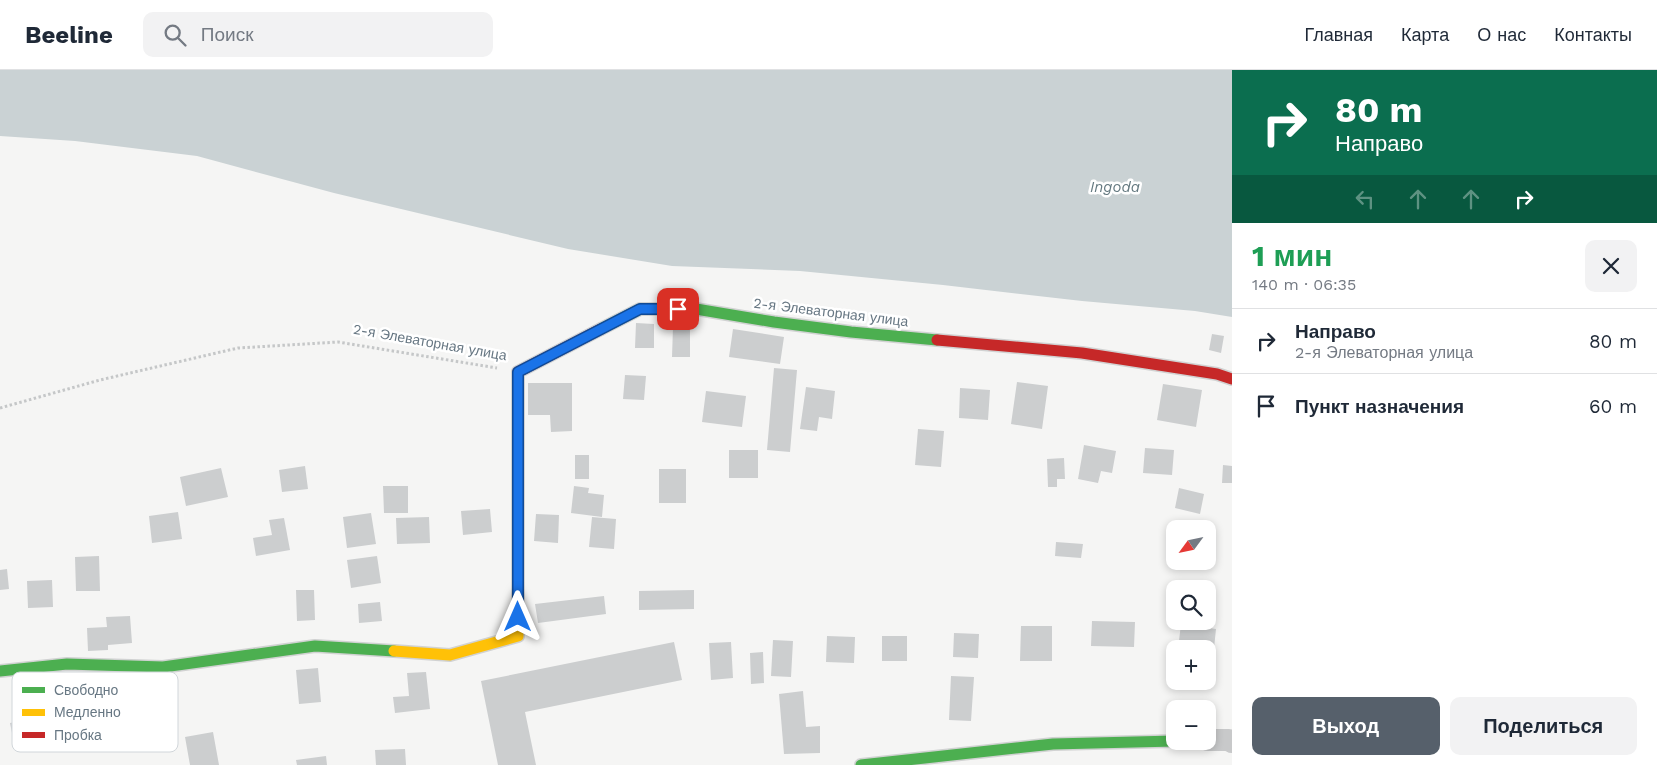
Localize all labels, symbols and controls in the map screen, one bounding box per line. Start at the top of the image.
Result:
search box [143,12,493,57]
text: Beeline [25,21,113,49]
icon: search [161,21,189,49]
text: Поиск [201,23,253,46]
text: Главная [1304,24,1373,45]
text: Карта [1401,24,1449,45]
text: О нас [1477,24,1526,45]
text: Контакты [1554,24,1632,45]
text: 80 m [1335,89,1422,131]
icon: right [1252,90,1317,155]
text: Направо [1335,131,1423,156]
water label: Ingoda [1090,178,1140,196]
icon: left [1351,185,1379,213]
icon: ahead [1404,185,1432,213]
icon: ahead [1457,185,1485,213]
icon: right [1510,185,1538,213]
text: 1 мин [1252,238,1332,273]
button: close [1585,240,1637,292]
text: 140 m · 06:35 [1252,275,1356,294]
pin [657,288,699,330]
icon: arrive [664,295,692,323]
street label: 2-я Элеваторная улица [753,295,910,329]
text: Направо [1295,320,1376,343]
street label: 2-я Элеваторная улица [352,321,508,363]
icon: right [1252,327,1280,355]
text: 80 m [1589,330,1637,353]
text: 2-я Элеваторная улица [1295,343,1473,362]
icon: arrive [1252,392,1280,420]
text: Пункт назначения [1295,395,1464,418]
text: 60 m [1589,395,1637,418]
north arrow [1166,520,1216,570]
map controls [1166,520,1216,750]
button: search [1166,580,1216,630]
position arrow [491,590,543,642]
button: + [1166,640,1216,690]
legend [12,672,178,752]
text: Свободно [54,682,119,698]
button: Выход [1252,697,1440,755]
button: Поделиться [1450,697,1637,755]
button: − [1166,700,1216,750]
text: Медленно [54,704,121,720]
text: Пробка [54,727,102,743]

